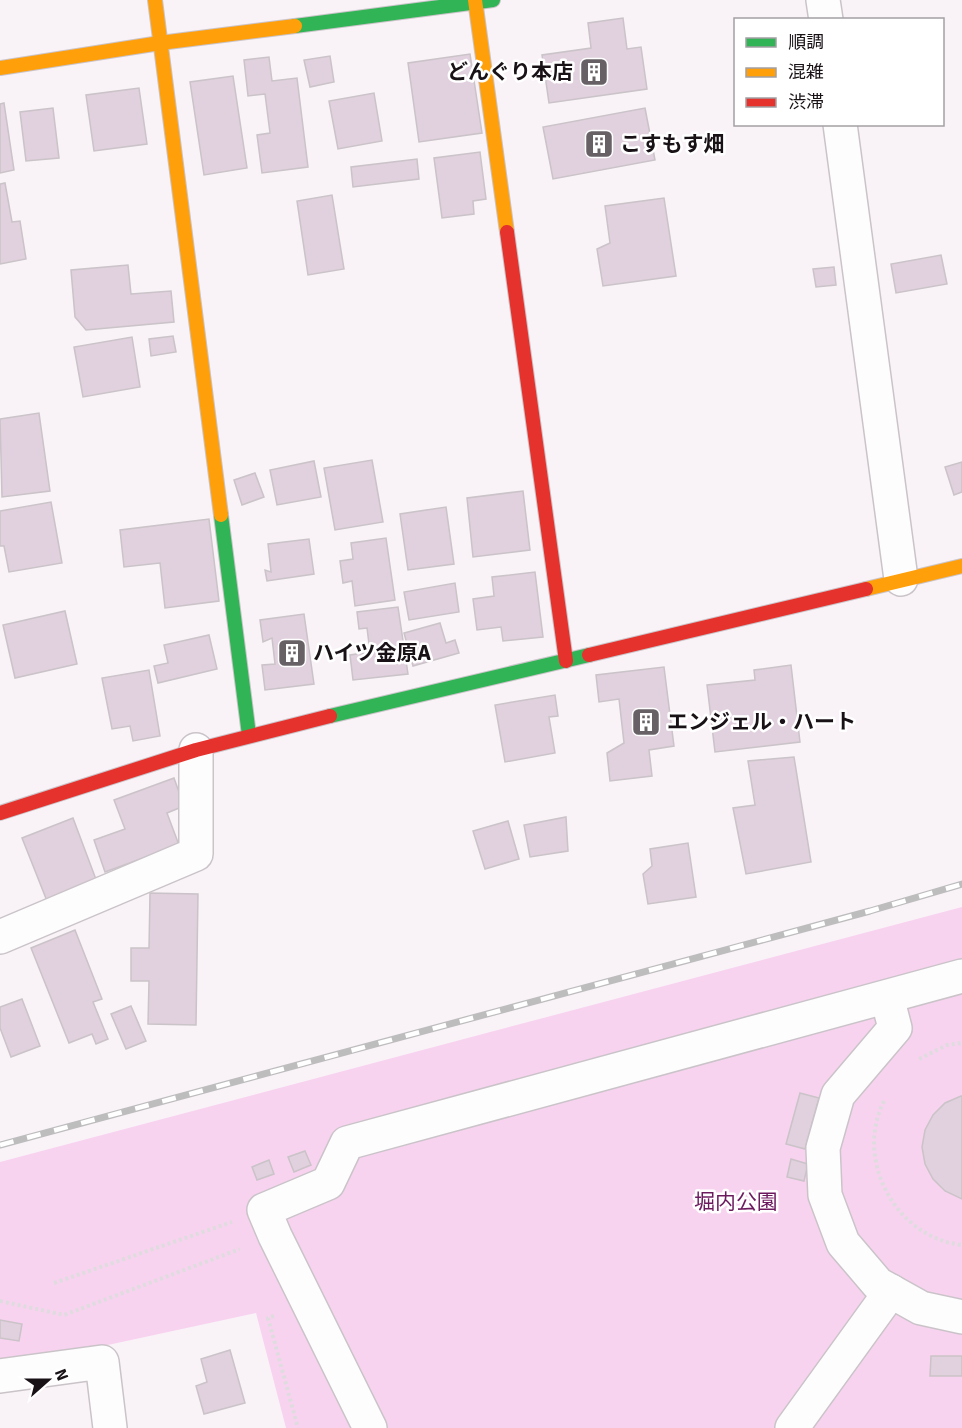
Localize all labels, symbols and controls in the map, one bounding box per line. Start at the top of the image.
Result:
legend [734,18,944,126]
text: 順調 [788,31,824,53]
building icon: どんぐり本店 [578,56,610,88]
place label: どんぐり本店 [447,59,573,85]
text: 混雑 [788,61,824,83]
text: 渋滞 [788,91,824,113]
building icon: こすもす畑 [583,128,615,160]
place label: こすもす畑 [620,131,725,157]
building icon: ハイツ金原A [276,637,308,669]
place label: ハイツ金原A [313,640,432,666]
building icon: エンジェル・ハート [630,706,662,738]
place label: エンジェル・ハート [667,709,856,735]
park label: 堀内公園 [694,1189,778,1215]
north arrow [18,1350,78,1410]
text: N [50,1366,72,1384]

